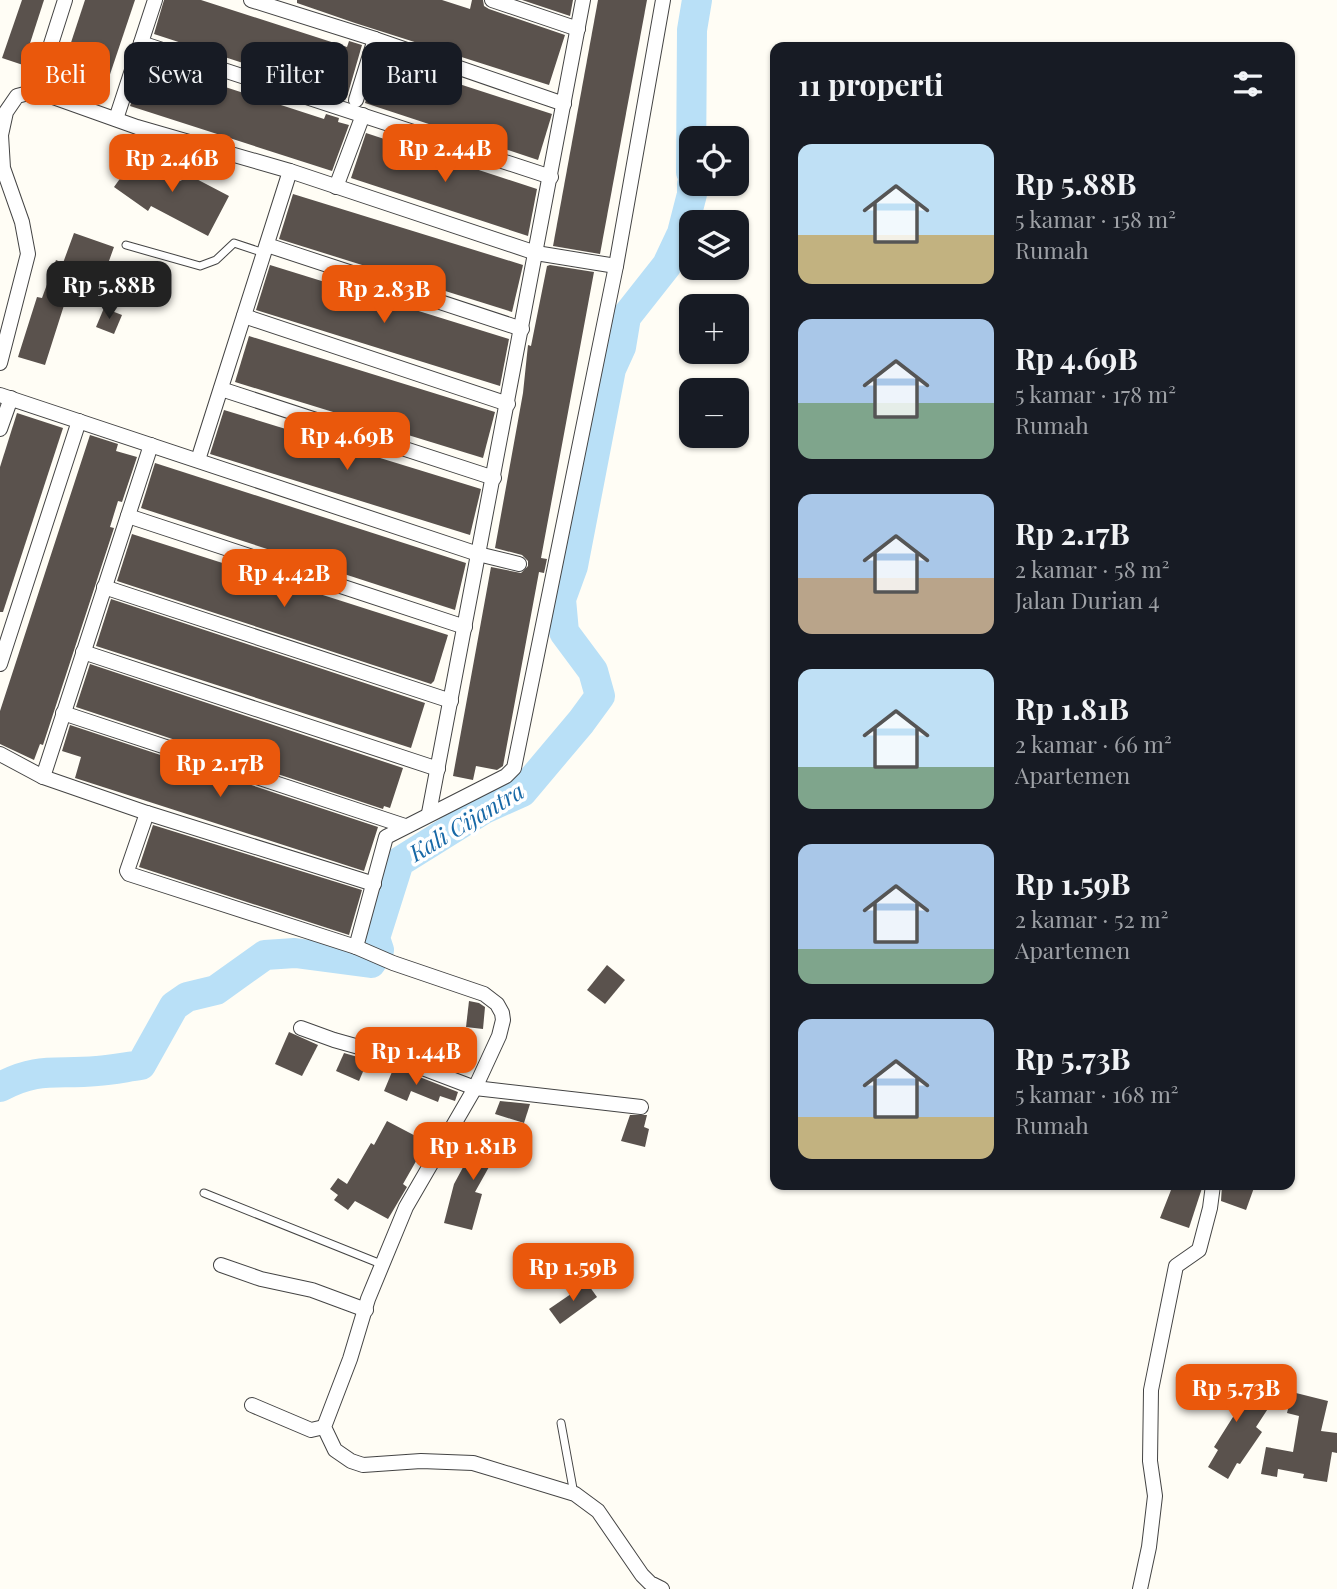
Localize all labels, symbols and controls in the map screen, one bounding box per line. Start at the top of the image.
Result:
chip: Beli [21,42,110,105]
chip: Sewa [124,42,227,105]
chip: Filter [241,42,348,105]
chip: Baru [362,42,462,105]
text: 11 properti [798,64,943,104]
icon: filters [1229,65,1267,103]
pin: Rp 2.44B [373,124,517,184]
map controls [679,126,749,448]
button: locate [679,126,749,196]
text: Rp 2.44B [399,131,491,162]
pin: Rp 2.46B [100,134,244,194]
text: Rp 2.46B [125,141,219,172]
text: Rp 5.88B [1015,163,1136,203]
icon: home [854,172,938,256]
text: 5 kamar · 158 m² [1015,203,1176,234]
button: layers [679,210,749,280]
text: Rumah [1015,234,1089,265]
pin: Rp 5.88B [37,262,181,321]
pin: Rp 2.83B [312,266,456,325]
text: Rp 5.88B [62,268,156,299]
text: Rp 2.83B [338,272,430,303]
button: + [679,294,749,364]
text: Rp 4.69B [1015,338,1138,378]
icon: home [854,347,938,431]
button: − [679,378,749,448]
text: 5 kamar · 178 m² [1015,378,1176,409]
text: Rumah [1015,409,1089,440]
pin: Rp 4.69B [275,412,419,472]
text: Rp 4.69B [300,419,394,450]
text: Rp 2.17B [1015,513,1130,553]
icon: home [854,522,938,606]
pin: Rp 4.42B [212,550,356,609]
text: 2 kamar · 58 m² [1015,553,1170,584]
text: Rp 4.42B [238,556,330,587]
text: Jalan Durian 4 [1015,584,1160,615]
text: Rp 1.81B [1015,688,1129,728]
icon: home [854,697,938,781]
text: 2 kamar · 66 m² [1015,728,1172,759]
pin: Rp 2.17B [148,740,292,799]
text: Rp 2.17B [176,746,264,777]
text: Apartemen [1015,759,1130,790]
water label: Kali Cijantra [402,774,529,868]
text: Rp 1.59B [1015,863,1130,903]
icon: home [854,872,938,956]
text: 2 kamar · 52 m² [1015,903,1169,934]
text: Apartemen [1015,934,1130,965]
pin: Rp 1.44B [344,1028,488,1087]
text: Rp 1.44B [371,1034,461,1065]
text: Rp 5.73B [1015,1038,1130,1078]
icon: home [854,1047,938,1131]
text: 5 kamar · 168 m² [1015,1078,1179,1109]
text: Rumah [1015,1109,1089,1140]
pin: Rp 1.81B [401,1122,545,1182]
text: Rp 1.81B [429,1129,517,1160]
pin: Rp 1.59B [501,1244,645,1303]
text: Rp 1.59B [529,1250,617,1281]
pin: Rp 5.73B [1164,1364,1308,1424]
text: Rp 5.73B [1192,1371,1280,1402]

